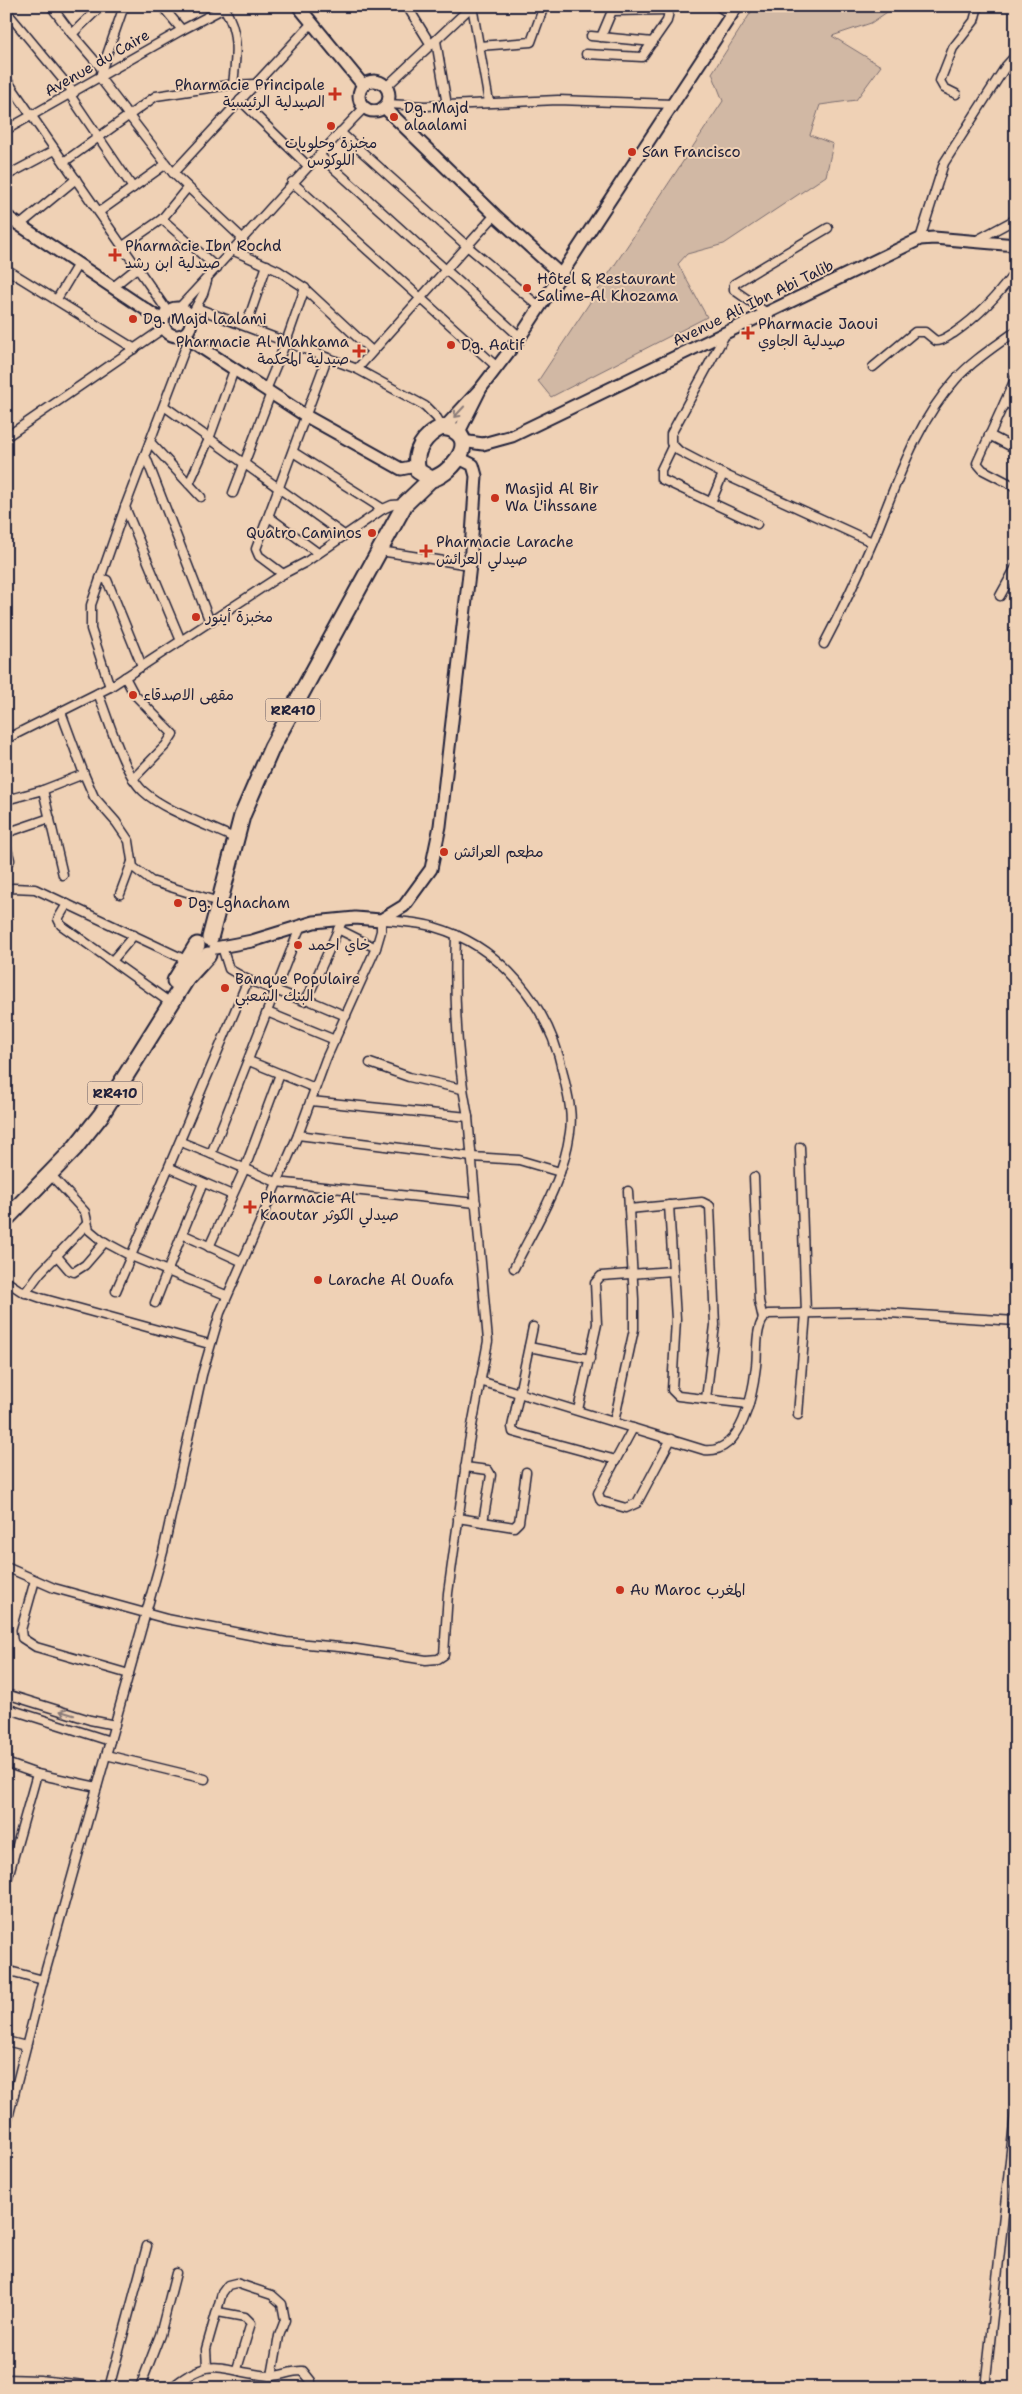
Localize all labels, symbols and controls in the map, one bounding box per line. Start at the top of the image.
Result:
street label: Avenue du Caire [41,25,153,101]
place label: Pharmacie Principale الصيدلية الرئيسية [175,75,325,112]
marker: Pharmacie Principale الصيدلية الرئيسية [329,88,341,100]
place label: Dg. Majd alaalami [404,98,469,135]
marker: Dg. Majd alaalami [388,111,400,123]
marker: مخبزة وحلويات اللوكوس [325,120,337,132]
place label: مخبزة وحلويات اللوكوس [285,133,377,170]
place label: San Francisco [642,142,741,162]
marker: San Francisco [626,146,638,158]
place label: Pharmacie Ibn Rochd صيدلية ابن رشد [125,236,282,273]
marker: Pharmacie Ibn Rochd صيدلية ابن رشد [109,249,121,261]
street label: Avenue Ali Ibn Abi Talib [669,255,837,351]
place label: Hôtel & Restaurant Salime-Al Khozama [537,269,679,306]
marker: Hôtel & Restaurant Salime-Al Khozama [521,282,533,294]
place label: Dg. Majd laalami [143,309,267,329]
marker: Dg. Majd laalami [127,313,139,325]
place label: Pharmacie Jaoui صيدلية الجاوي [758,314,878,352]
marker: Pharmacie Jaoui صيدلية الجاوي [742,327,754,339]
place label: Pharmacie Al Mahkama صيدلية المحكمة [176,332,350,369]
place label: Dg. Aatif [461,335,525,355]
marker: Dg. Aatif [445,339,457,351]
marker: Pharmacie Al Mahkama صيدلية المحكمة [353,345,365,357]
one-way arrow [453,405,464,418]
place label: Masjid Al Bir Wa L'ihssane [505,479,599,516]
marker: Masjid Al Bir Wa L'ihssane [489,492,501,504]
place label: Quatro Caminos [246,523,362,543]
marker: Quatro Caminos [366,527,378,539]
place label: Pharmacie Larache صيدلي العرائش [436,532,574,572]
marker: Pharmacie Larache صيدلي العرائش [420,545,432,557]
place label: مخبزة أينور [205,607,273,627]
marker: مخبزة أينور [190,611,202,623]
place label: مقهى الاصدقاء [143,685,234,705]
marker: مقهى الاصدقاء [127,689,139,701]
road number: RR410 [266,698,320,722]
place label: مطعم العرائش [454,842,544,864]
marker: مطعم العرائش [438,846,450,858]
place label: Dg. Lghacham [188,893,290,913]
marker: Dg. Lghacham [172,897,184,909]
place label: خاي احمد [308,935,370,956]
marker: خاي احمد [292,939,304,951]
place label: Banque Populaire البنك الشعبي [235,969,360,1009]
marker: Banque Populaire البنك الشعبي [219,982,231,994]
road number: RR410 [88,1082,142,1104]
place label: Pharmacie Al Kaoutar صيدلي الكوثر [260,1188,399,1228]
marker: Pharmacie Al Kaoutar صيدلي الكوثر [244,1201,256,1213]
place label: Larache Al Ouafa [328,1270,454,1290]
marker: Larache Al Ouafa [312,1274,324,1286]
place label: Au Maroc المغرب [630,1580,745,1600]
marker: Au Maroc المغرب [614,1584,626,1596]
one-way arrow [60,1708,76,1717]

